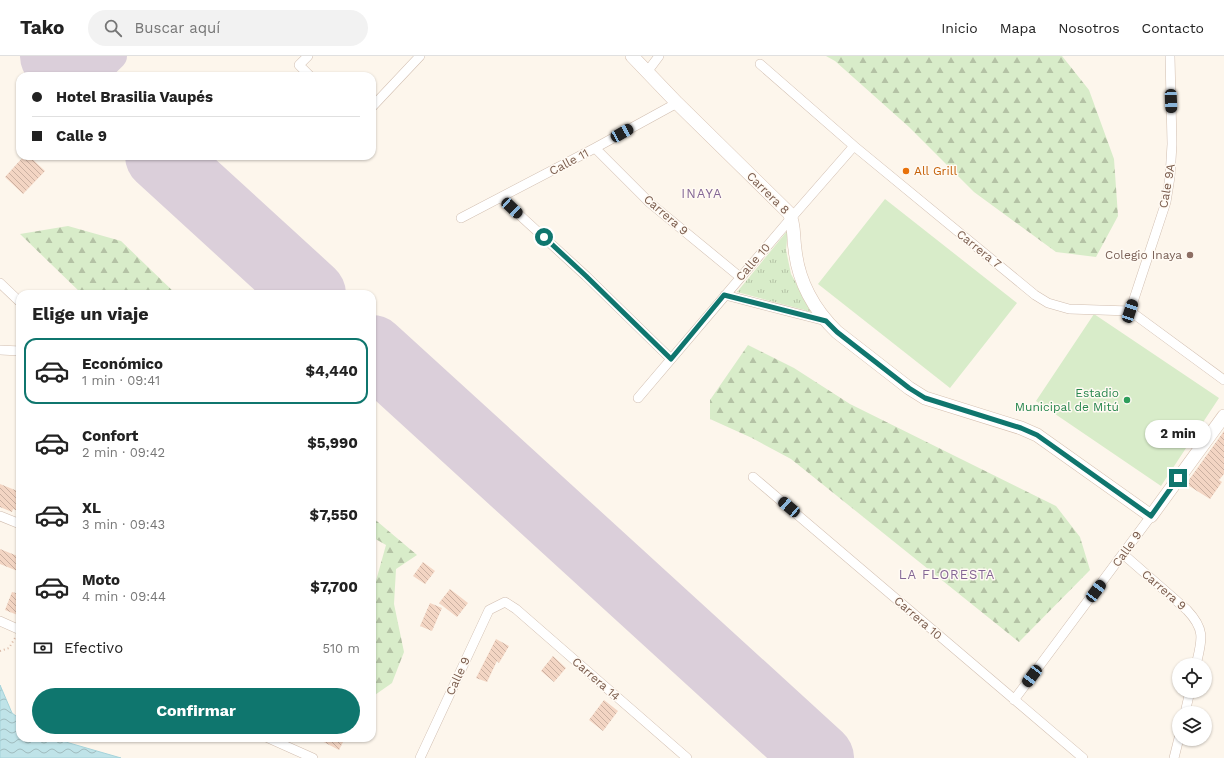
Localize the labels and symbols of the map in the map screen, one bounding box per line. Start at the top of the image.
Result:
car [1165,89,1177,113]
car [609,122,635,144]
street label: Calle 11 [547,146,591,178]
street label: Cale 9A [1156,163,1178,209]
place label: All Grill [914,164,957,178]
marker: All Grill [901,166,911,176]
street label: Carrera 8 [744,169,792,217]
district label: INAYA [681,186,723,201]
street label: Carrera 9 [641,192,691,238]
car [499,195,525,221]
street label: Carrera 7 [954,227,1004,271]
route start [535,228,553,246]
street label: Calle 10 [733,240,773,284]
place label: Colegio Inaya [1105,248,1182,262]
marker: Colegio Inaya [1185,250,1195,260]
car [1121,298,1139,324]
place label: Estadio Municipal de Mitú [1015,386,1119,414]
marker: Estadio Municipal de Mitú [1122,395,1132,405]
callout: 2 min [1145,420,1211,448]
route end [1169,469,1187,487]
car [776,495,802,519]
street label: Calle 9 [1109,528,1145,570]
district label: LA FLORESTA [899,567,995,582]
street label: Carrera 9 [1139,567,1189,613]
car [1084,578,1108,604]
street label: Carrera 10 [891,593,945,643]
street label: Carrera 14 [569,654,623,704]
street label: Calle 9 [443,655,473,697]
car [1020,663,1044,689]

